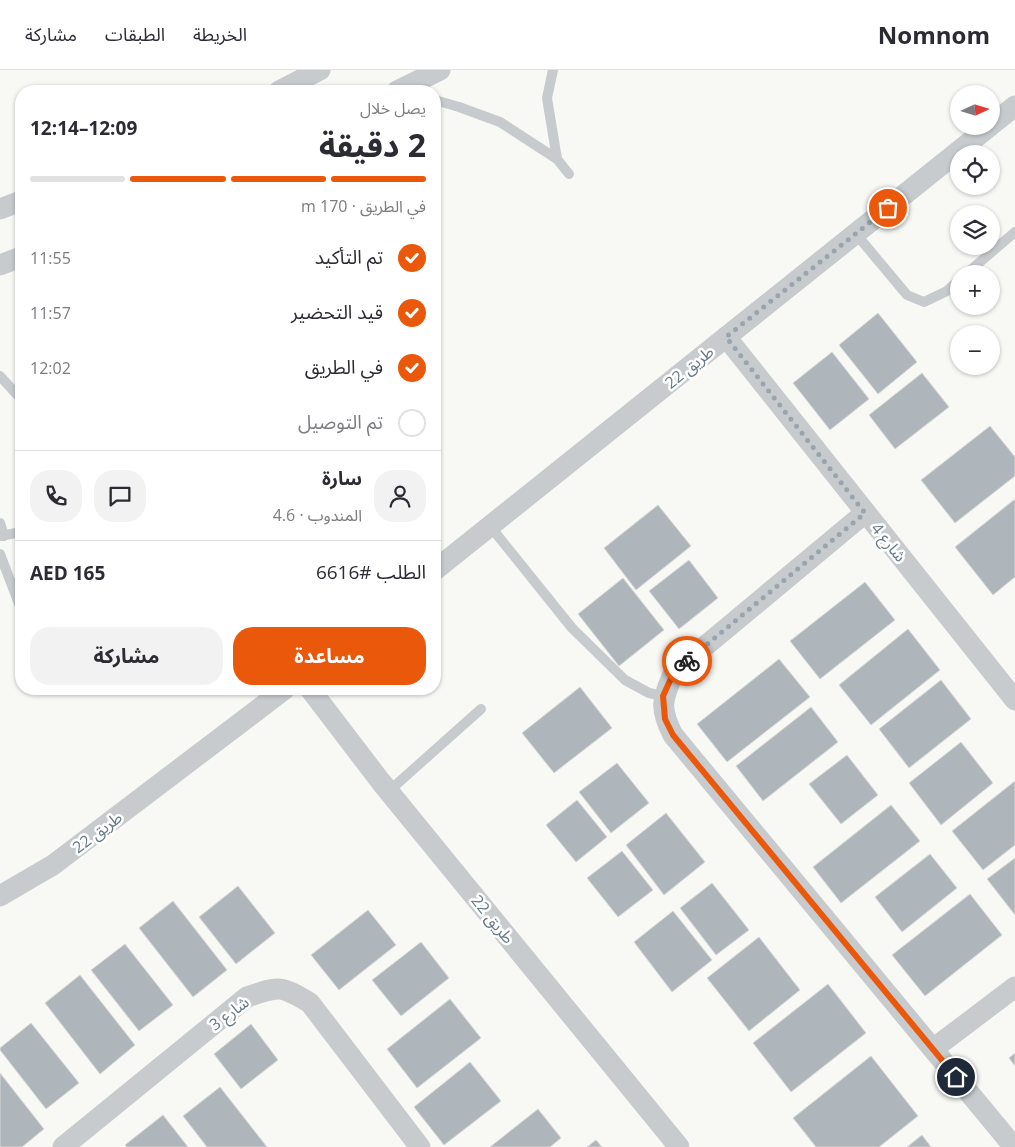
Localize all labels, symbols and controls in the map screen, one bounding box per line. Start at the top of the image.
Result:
text: Nomnom [878,18,990,51]
text: مشاركة [25,22,77,46]
text: الطبقات [105,22,165,46]
text: الخريطة [193,22,247,46]
north arrow [950,85,1000,135]
map controls [950,85,1000,375]
text: يصل خلال [360,97,426,119]
text: 12:09–12:14 [30,115,137,141]
text: 2 دقيقة [319,123,426,166]
button: locate [950,145,1000,195]
pin [867,187,909,229]
icon: bag [874,194,902,222]
text: في الطريق · 170 m [301,195,426,217]
button: layers [950,205,1000,255]
text: تم التأكيد [315,244,383,270]
icon: check [398,244,426,272]
text: 11:55 [30,247,71,269]
button: + [950,265,1000,315]
text: قيد التحضير [291,299,383,325]
icon: check [398,299,426,327]
text: 11:57 [30,302,71,324]
button: − [950,325,1000,375]
street label: طريق 22 [660,340,718,393]
text: في الطريق [305,354,383,380]
icon: check [398,354,426,382]
text: 12:02 [30,357,71,379]
text: تم التوصيل [298,409,383,435]
text: سارة [322,465,362,491]
button: phone [30,470,82,522]
button: chat [94,470,146,522]
button: person [374,470,426,522]
text: المندوب · 4.6 [273,504,362,526]
street label: شارع 4 [865,518,912,567]
text: الطلب #6616 [316,559,426,585]
text: AED 165 [30,560,105,586]
button: مشاركة [30,627,223,685]
button: مساعدة [233,627,426,685]
courier [662,636,712,686]
icon: bike [673,647,701,675]
street label: طريق 22 [68,806,126,858]
street label: طريق 22 [467,890,520,948]
street label: شارع 3 [205,991,255,1037]
pin [935,1056,977,1098]
icon: home [942,1063,970,1091]

